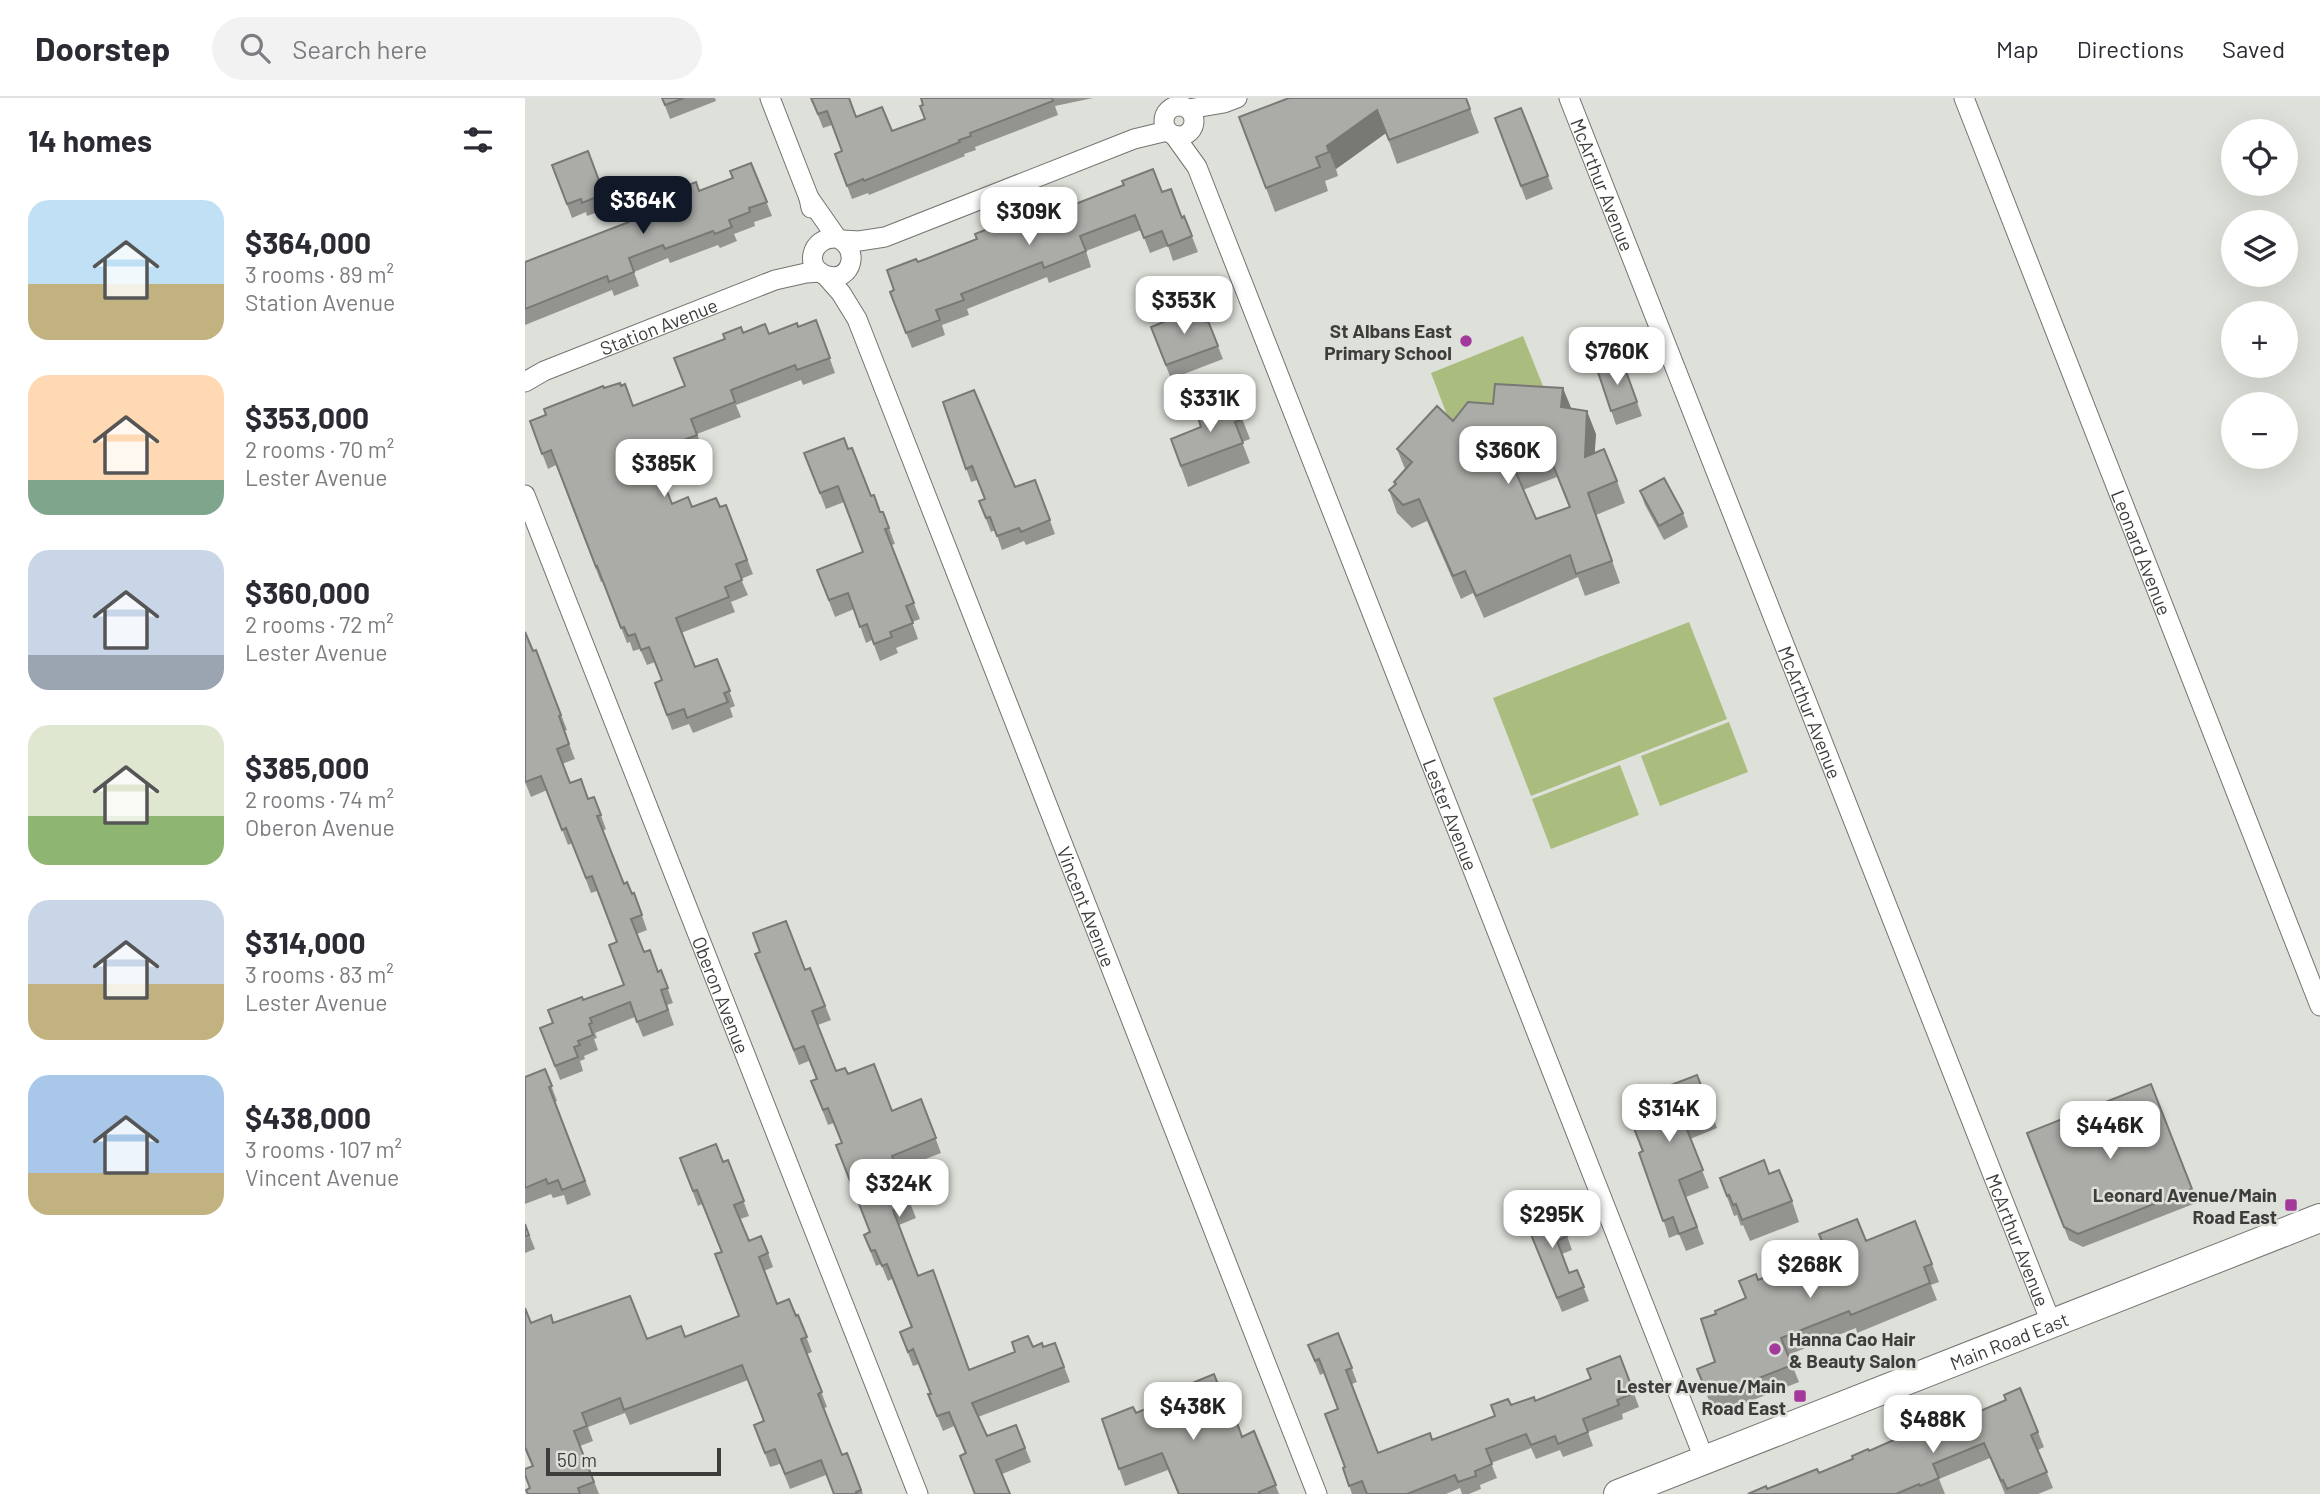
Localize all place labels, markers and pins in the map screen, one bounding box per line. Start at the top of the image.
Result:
pin: $364K [594,176,692,236]
pin: $309K [980,188,1078,247]
pin: $353K [1135,276,1233,336]
place label: St Albans East Primary School [1324,319,1452,364]
pin: $760K [1568,328,1666,387]
marker: St Albans East Primary School [1458,333,1474,349]
pin: $331K [1161,374,1259,434]
pin: $360K [1459,426,1557,486]
pin: $385K [615,440,713,499]
pin: $314K [1620,1084,1718,1144]
pin: $446K [2061,1102,2159,1161]
pin: $324K [850,1160,948,1219]
place label: Leonard Avenue/Main Road East [2093,1183,2277,1228]
pin: $295K [1503,1190,1601,1250]
marker: Leonard Avenue/Main Road East [2283,1197,2299,1213]
pin: $268K [1761,1240,1859,1300]
place label: Hanna Cao Hair & Beauty Salon [1789,1327,1916,1372]
marker: Hanna Cao Hair & Beauty Salon [1767,1341,1783,1357]
place label: Lester Avenue/Main Road East [1617,1374,1786,1419]
pin: $438K [1144,1382,1242,1442]
marker: Lester Avenue/Main Road East [1792,1388,1808,1404]
pin: $488K [1884,1396,1982,1455]

